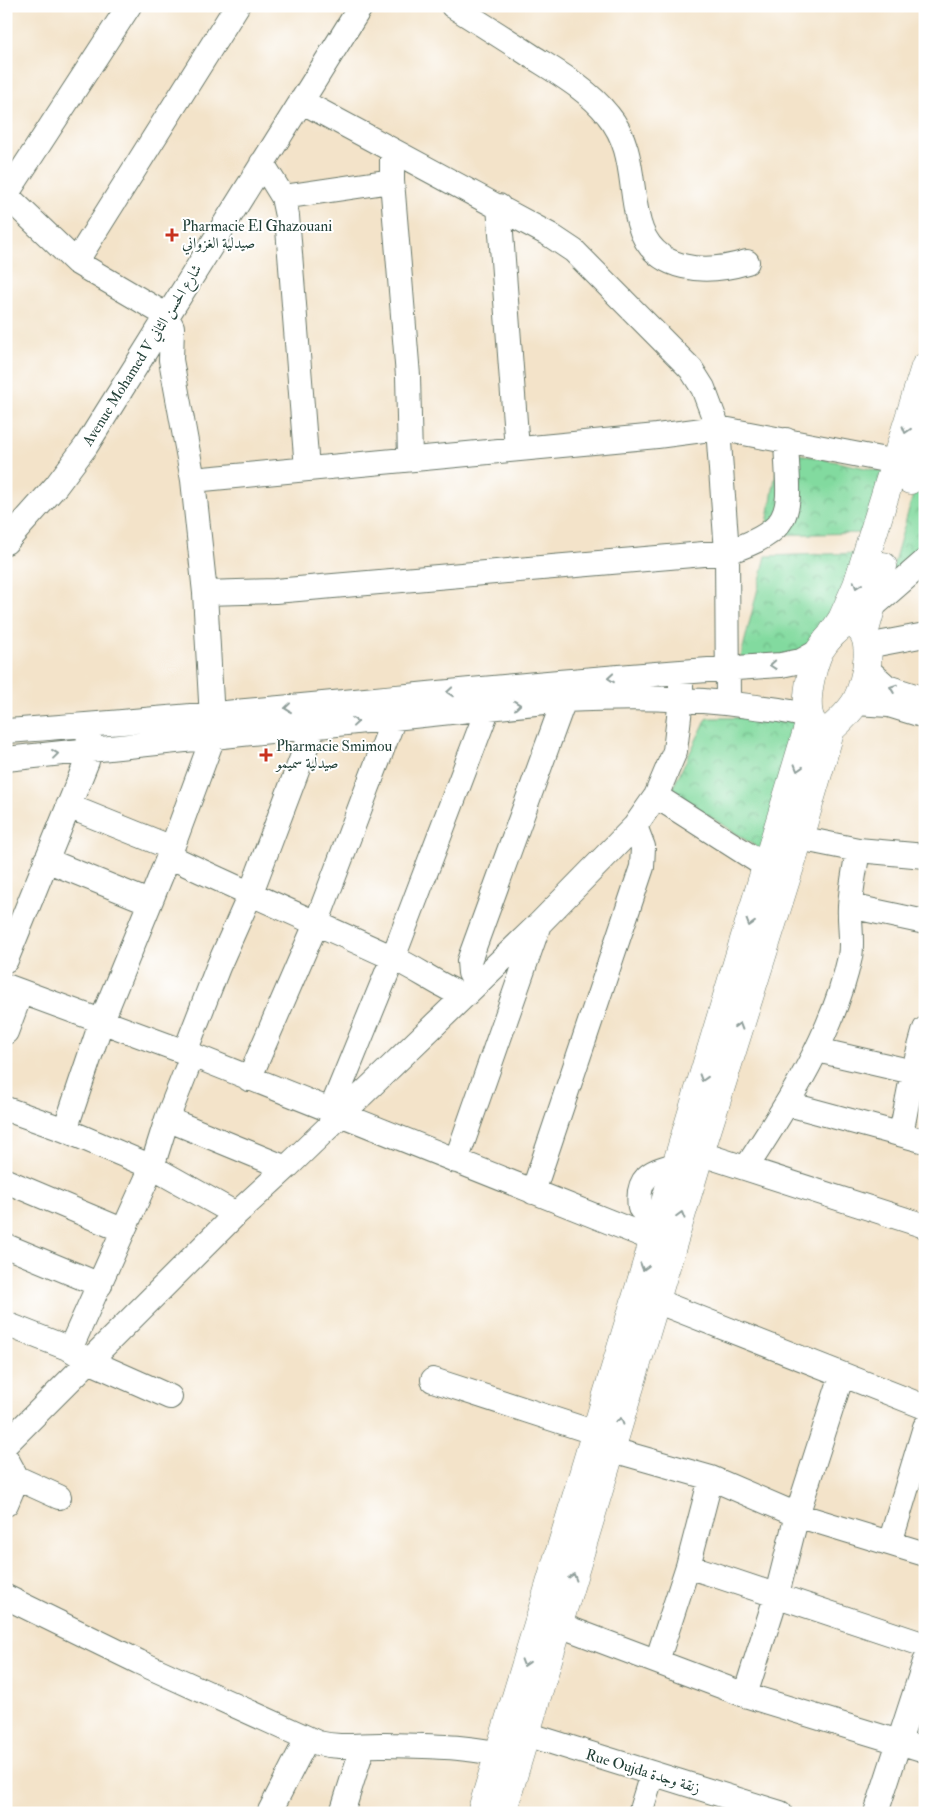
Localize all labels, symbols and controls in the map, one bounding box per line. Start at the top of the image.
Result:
place label: Pharmacie El Ghazouani صيدلية الغزواني [182,217,332,255]
marker: Pharmacie El Ghazouani صيدلية الغزواني [166,229,178,241]
street label: Avenue Mohamed V شارع الحسن الثاني [78,261,209,452]
one-way arrow [901,425,911,434]
one-way arrow [853,580,863,589]
one-way arrow [769,660,777,671]
one-way arrow [607,672,615,683]
one-way arrow [889,684,898,695]
one-way arrow [445,687,453,698]
one-way arrow [513,700,521,711]
one-way arrow [283,702,291,713]
one-way arrow [352,717,360,728]
place label: Pharmacie Smimou صيدلية سميمو [274,737,392,773]
one-way arrow [51,749,59,760]
marker: Pharmacie Smimou صيدلية سميمو [260,749,272,761]
one-way arrow [793,763,803,771]
one-way arrow [745,918,755,927]
one-way arrow [734,1023,744,1031]
one-way arrow [698,1074,708,1082]
one-way arrow [676,1212,686,1220]
one-way arrow [640,1263,650,1271]
one-way arrow [615,1418,625,1426]
one-way arrow [568,1573,578,1582]
one-way arrow [520,1659,530,1667]
street label: Rue Oujda زنقة وجدة [583,1745,703,1798]

